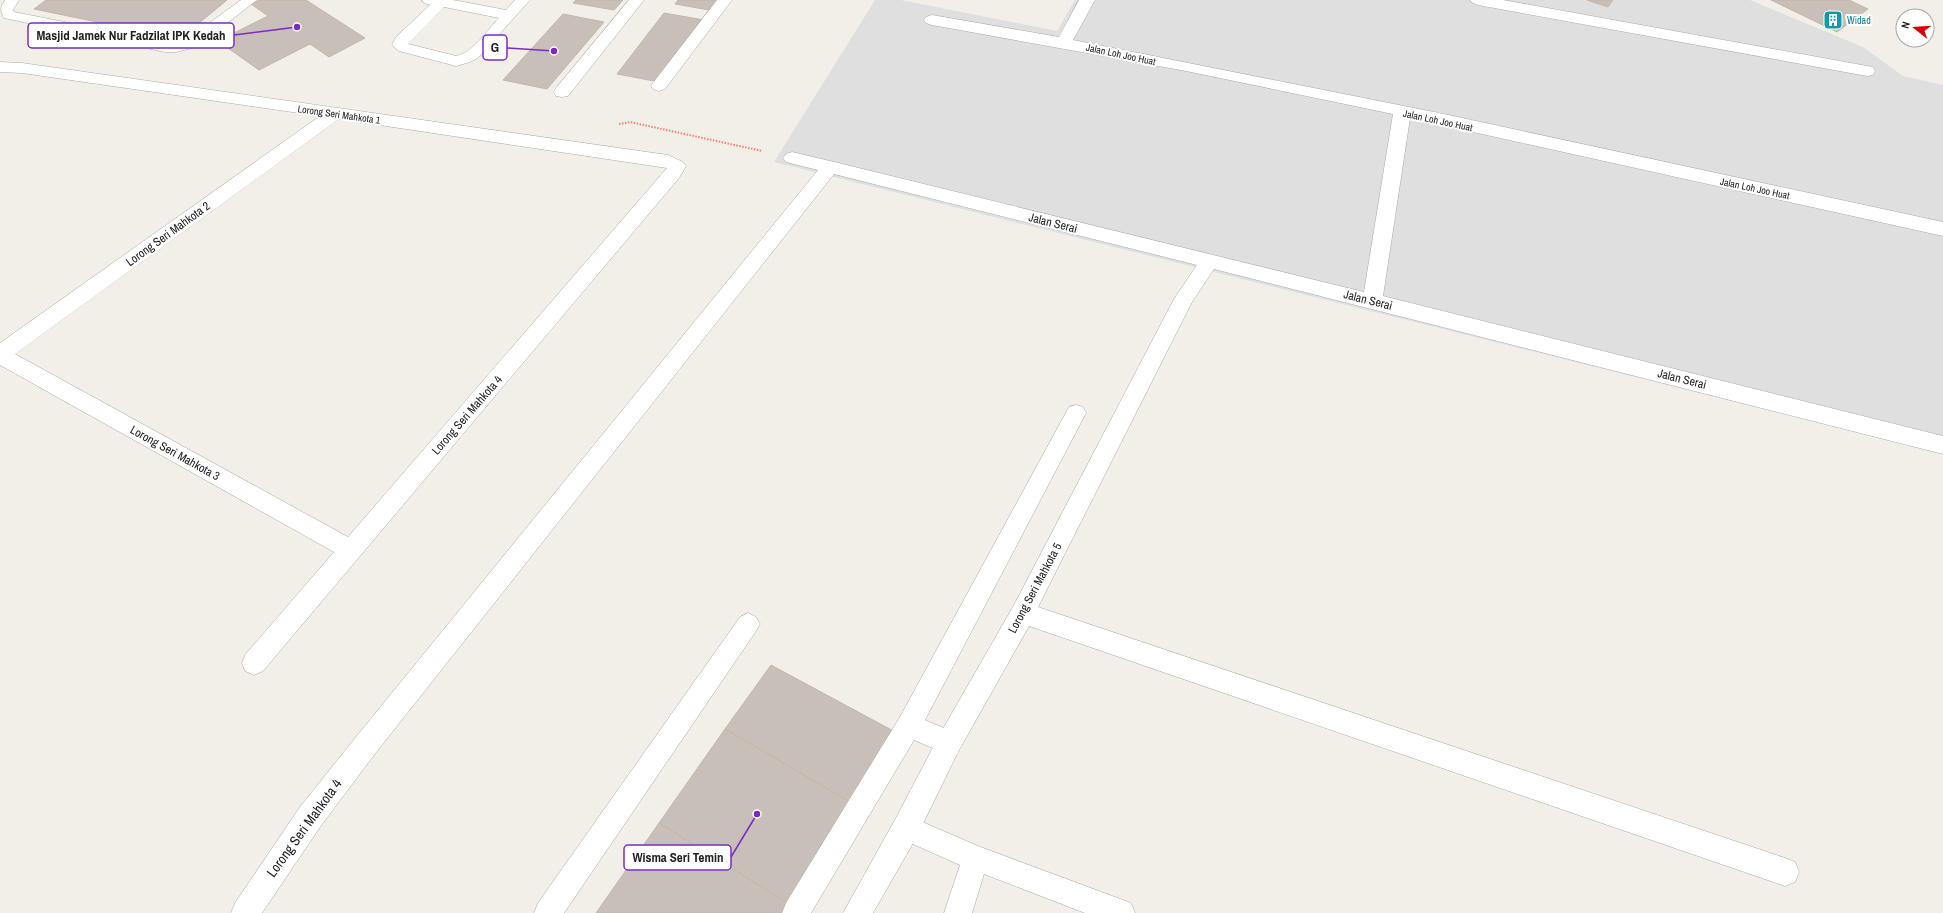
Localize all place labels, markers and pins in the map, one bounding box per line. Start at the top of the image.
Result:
building icon: Widad [1822,9,1844,31]
place label: Widad [1847,14,1871,27]
callout: Masjid Jamek Nur Fadzilat IPK Kedah [28,23,234,48]
callout: G [483,35,507,60]
callout: Wisma Seri Temin [624,845,731,870]

